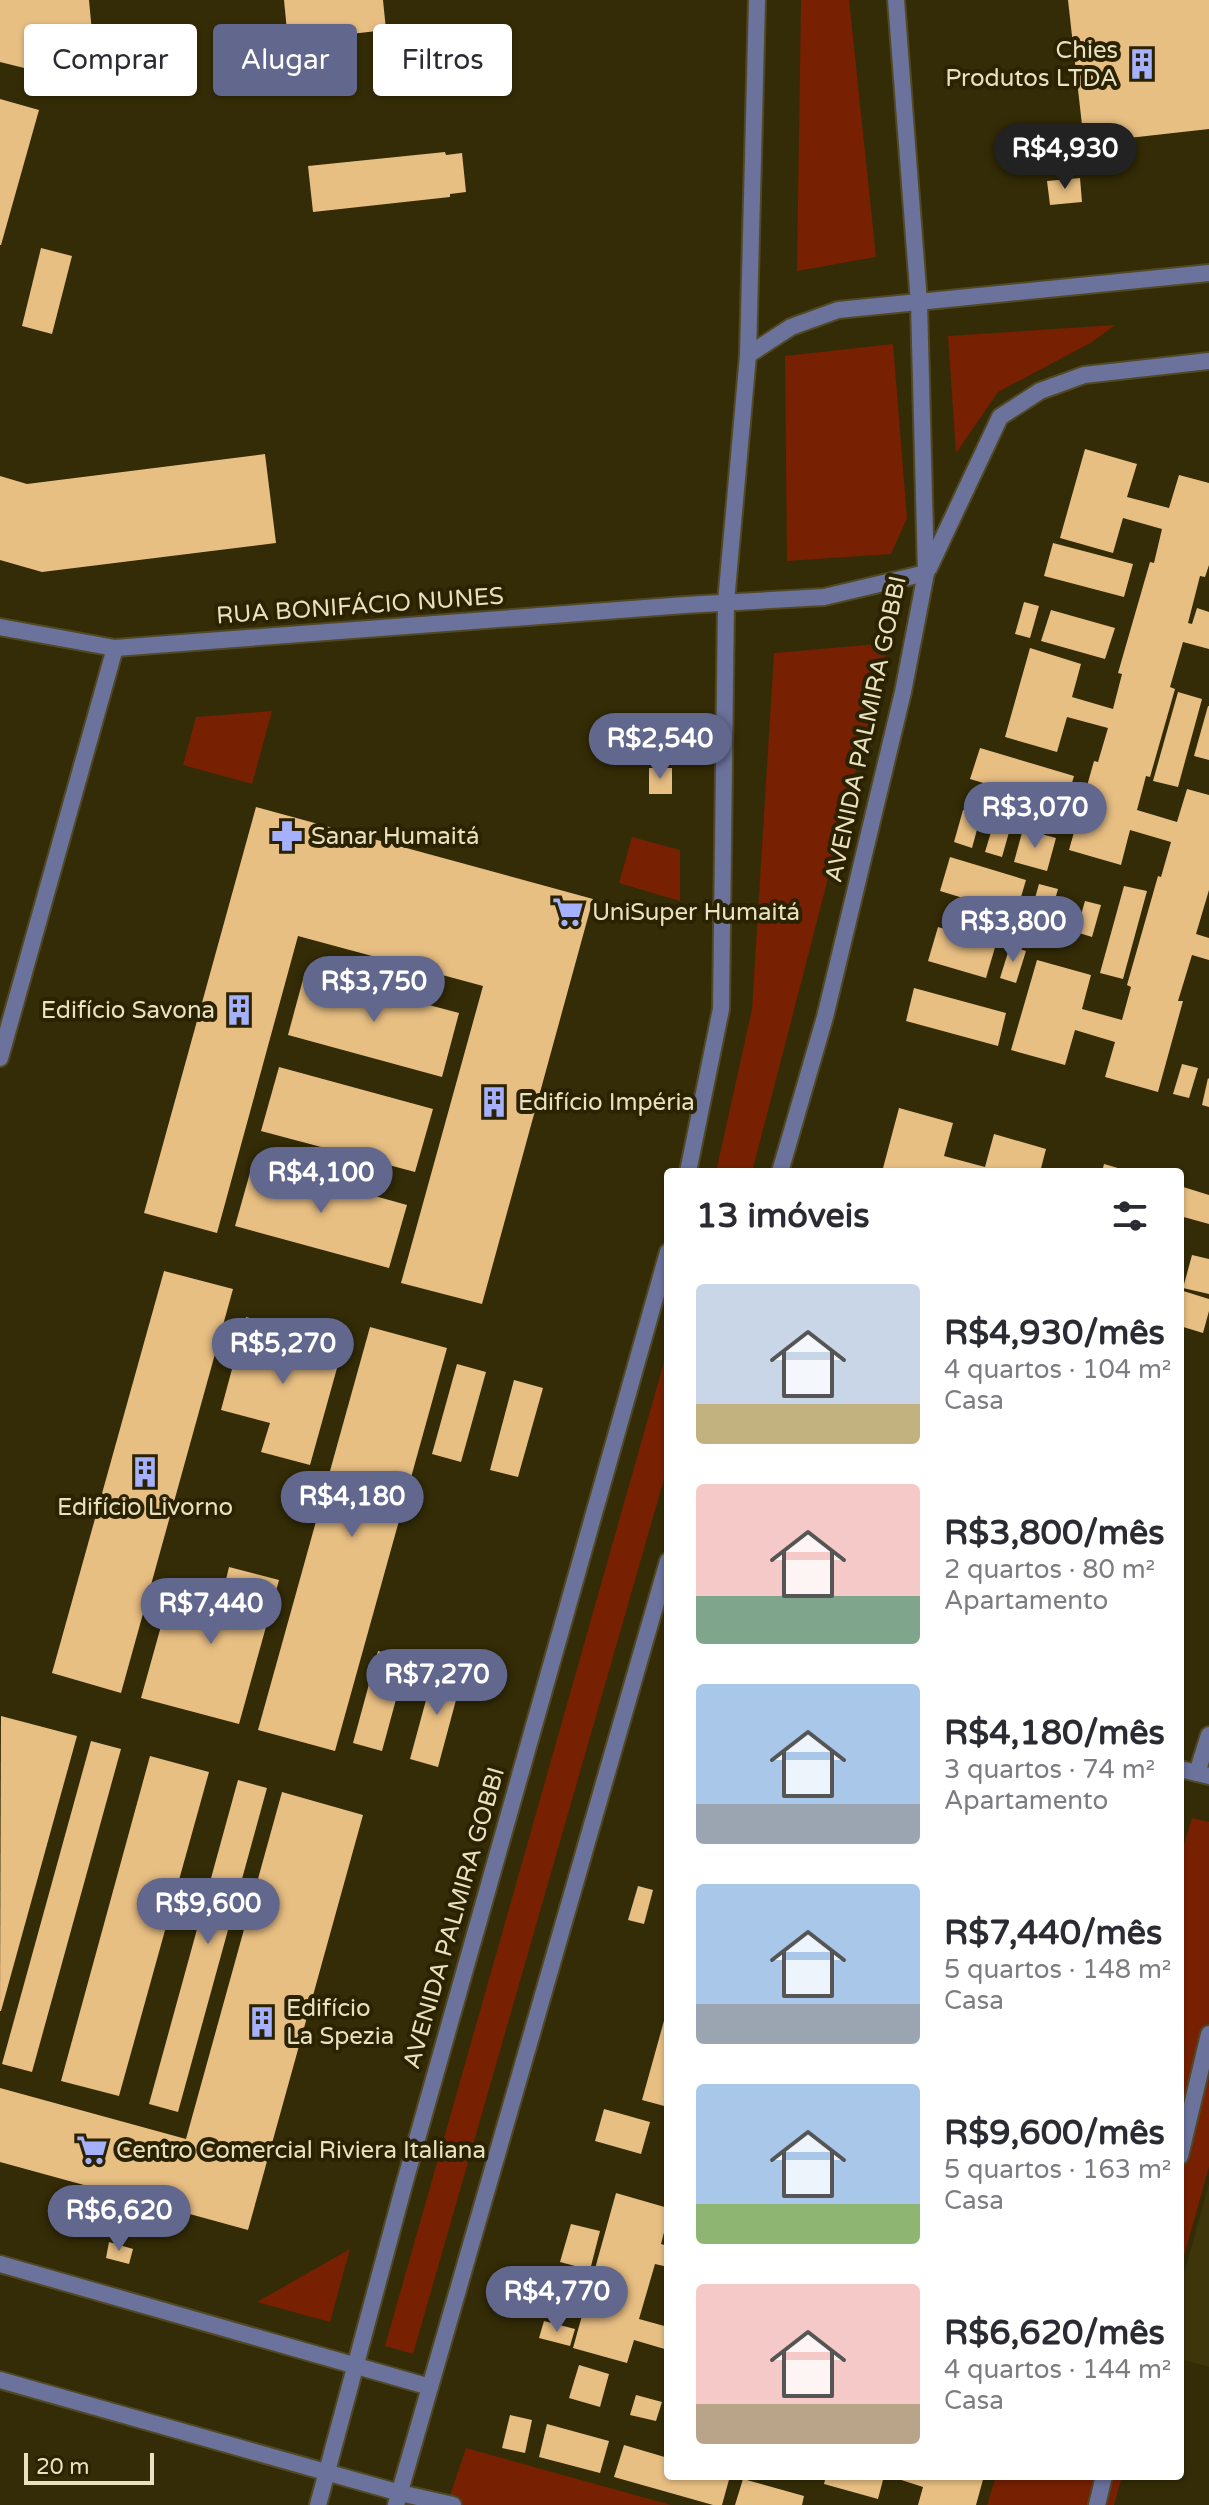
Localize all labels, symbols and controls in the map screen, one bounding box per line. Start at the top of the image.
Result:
chip: Comprar [24,24,197,96]
chip: Alugar [213,24,357,96]
chip: Filtros [373,24,512,96]
place label: Chies Produtos LTDA [945,36,1118,93]
building icon: Chies Produtos LTDA [1125,47,1159,81]
pin: R$4,930 [991,123,1139,191]
text: R$4,930 [1012,133,1118,164]
street label: AVENIDA PALMIRA GOBBI [819,573,913,885]
street label: RUA BONIFÁCIO NUNES [215,580,505,631]
pin: R$2,540 [586,713,734,781]
text: R$2,540 [607,723,713,754]
pin: R$3,070 [961,782,1109,850]
text: R$3,070 [982,792,1088,823]
pharmacy icon: Sanar Humaitá [270,819,304,853]
place label: Sanar Humaitá [311,822,479,851]
supermarket icon: UniSuper Humaitá [551,895,585,929]
pin: R$3,800 [939,896,1087,964]
place label: UniSuper Humaitá [592,898,800,927]
text: R$3,800 [960,906,1066,937]
pin: R$3,750 [300,956,448,1024]
text: R$3,750 [321,966,427,997]
building icon: Edifício Savona [222,993,256,1027]
place label: Edifício Savona [41,996,215,1025]
building icon: Edifício Impéria [477,1085,511,1119]
place label: Edifício Impéria [518,1088,695,1117]
pin: R$4,100 [247,1147,395,1215]
text: R$4,100 [268,1157,374,1188]
icon: filters [1108,1194,1152,1238]
text: 13 imóveis [696,1196,869,1237]
text: R$4,930/mês [944,1313,1165,1354]
icon: home [760,1316,856,1412]
pin: R$5,270 [209,1318,357,1386]
text: R$5,270 [230,1328,336,1359]
text: 4 quartos · 104 m² [944,1354,1171,1385]
text: Casa [944,1385,1004,1416]
building icon: Edifício Livorno [128,1455,162,1489]
pin: R$4,180 [278,1471,426,1539]
text: R$4,180 [299,1481,405,1512]
place label: Edifício Livorno [57,1493,233,1522]
text: R$3,800/mês [944,1513,1165,1554]
icon: home [760,1516,856,1612]
text: 2 quartos · 80 m² [944,1554,1155,1585]
pin: R$7,440 [137,1578,285,1646]
text: Apartamento [944,1585,1108,1616]
text: R$7,440 [159,1588,263,1619]
pin: R$7,270 [363,1649,511,1717]
text: R$7,270 [384,1659,490,1690]
text: R$4,180/mês [944,1713,1165,1754]
icon: home [760,1716,856,1812]
text: 3 quartos · 74 m² [944,1754,1155,1785]
street label: AVENIDA PALMIRA GOBBI [397,1764,511,2072]
text: Apartamento [944,1785,1108,1816]
pin: R$9,600 [134,1878,282,1946]
text: R$9,600 [155,1888,261,1919]
text: R$7,440/mês [944,1913,1162,1954]
icon: home [760,1916,856,2012]
text: 5 quartos · 148 m² [944,1954,1171,1985]
text: Casa [944,1985,1004,2016]
place label: Edifício La Spezia [286,1994,394,2051]
building icon: Edifício La Spezia [245,2005,279,2039]
text: R$9,600/mês [944,2113,1165,2154]
icon: home [760,2116,856,2212]
supermarket icon: Centro Comercial Riviera Italiana [75,2133,109,2167]
place label: Centro Comercial Riviera Italiana [116,2136,486,2165]
text: 5 quartos · 163 m² [944,2154,1171,2185]
pin: R$6,620 [45,2185,193,2253]
text: Casa [944,2185,1004,2216]
text: R$6,620 [66,2195,172,2226]
pin: R$4,770 [483,2266,631,2334]
text: R$4,770 [504,2276,610,2307]
text: R$6,620/mês [944,2313,1165,2354]
icon: home [760,2316,856,2412]
text: 4 quartos · 144 m² [944,2354,1171,2385]
text: Casa [944,2385,1004,2416]
scale bar [24,2449,154,2485]
text: 20 m [36,2454,90,2480]

